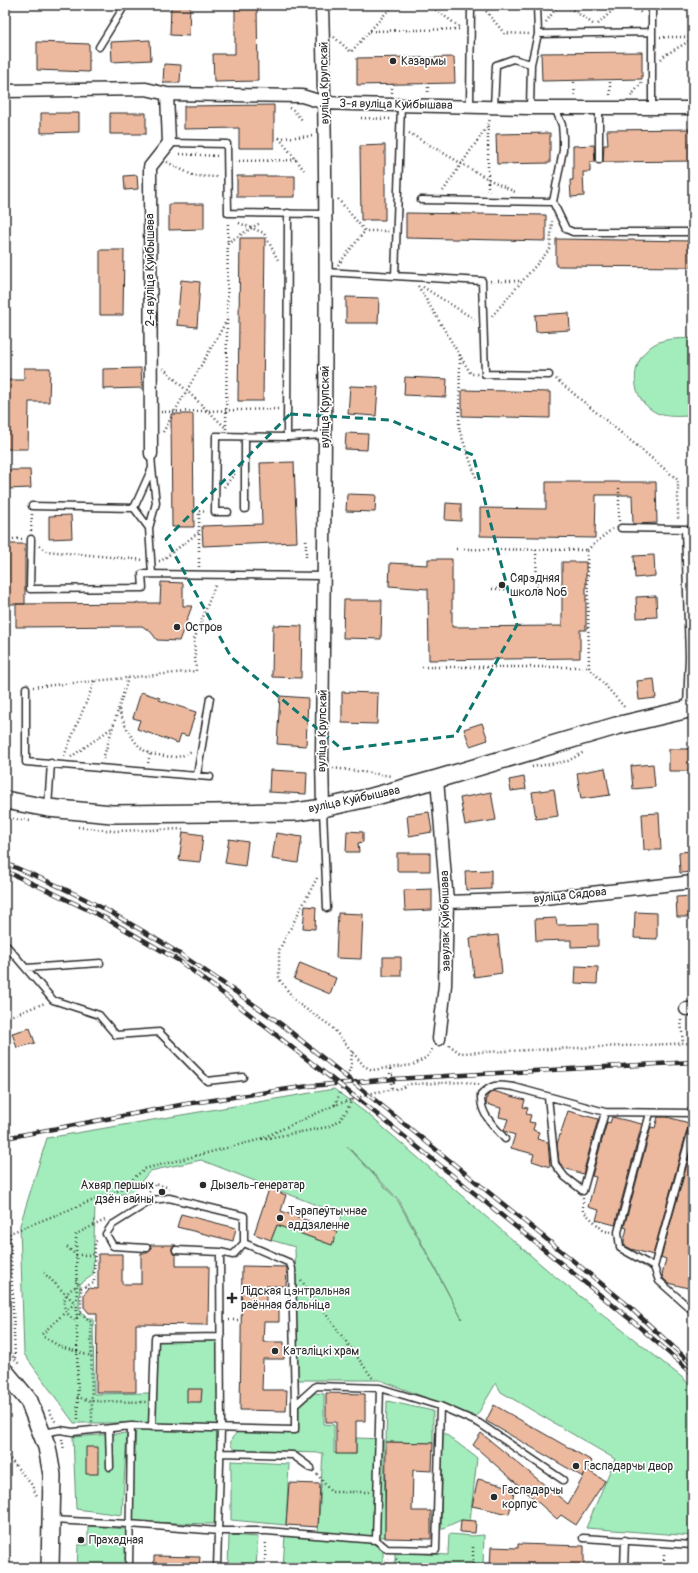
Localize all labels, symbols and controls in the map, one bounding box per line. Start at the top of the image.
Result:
street label: вуліца Крупскай [316,41,333,124]
place label: Казармы [401,54,446,69]
marker: Казармы [388,56,398,66]
street label: 3-я вуліца Куйбышава [339,96,453,113]
street label: 2-я вуліца Куйбышава [143,213,158,327]
street label: вуліца Крупскай [318,365,333,448]
place label: Сярэдняя школа №6 [510,571,567,600]
marker: Сярэдняя школа №6 [497,580,507,590]
place label: Остров [185,620,223,635]
marker: Остров [172,622,182,632]
street label: вуліца Крупскай [314,689,331,772]
street label: вуліца Куйбышава [307,782,402,817]
street label: завулак Куйбышава [437,870,454,972]
street label: вуліца Сядова [533,884,608,907]
place label: Ахвяр першых дзён вайны [80,1178,154,1207]
place label: Дызель-генератар [210,1178,305,1193]
marker: Дызель-генератар [198,1180,208,1190]
marker: Ахвяр першых дзён вайны [157,1187,167,1197]
place label: Тэрапеўтычнае аддзяленне [288,1204,367,1233]
marker: Тэрапеўтычнае аддзяленне [275,1213,285,1223]
place label: Лідская цэнтральная раённая бальніца [240,1284,350,1313]
marker: Лідская цэнтральная раённая бальніца [226,1292,238,1304]
place label: Каталіцкі храм [283,1344,359,1359]
marker: Каталіцкі храм [270,1346,280,1356]
place label: Гаспадарчы двор [584,1459,673,1474]
marker: Гаспадарчы двор [571,1461,581,1471]
place label: Гаспадарчы корпус [502,1483,564,1512]
marker: Гаспадарчы корпус [489,1492,499,1502]
place label: Прахадная [89,1533,144,1548]
marker: Прахадная [76,1535,86,1545]

